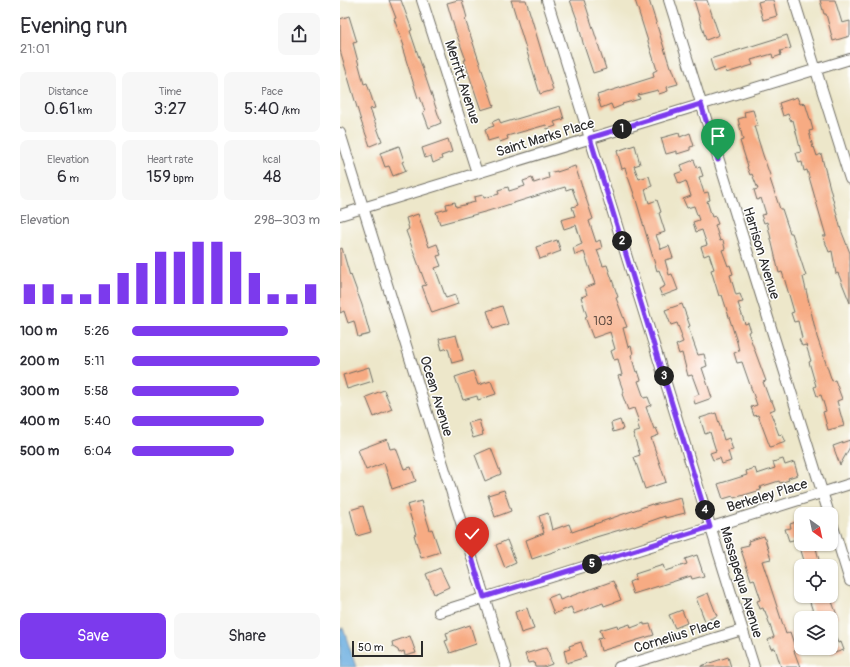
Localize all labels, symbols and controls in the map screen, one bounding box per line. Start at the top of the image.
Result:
text: Evening run [20,12,128,40]
button: share [278,13,320,55]
street label: Merritt Avenue [441,38,484,126]
text: 21:01 [20,41,50,57]
text: Distance [48,85,88,98]
text: Time [159,85,182,98]
text: Pace [261,85,283,98]
text: 0.61 [44,98,76,119]
text: 3:27 [154,98,186,119]
text: 5:40 [244,98,279,119]
text: km [76,104,92,117]
text: /km [279,104,300,117]
street label: Saint Marks Place [494,114,596,160]
pin: 1 [612,119,632,139]
pin [701,119,735,160]
text: 1 [620,122,624,135]
icon: arrive [707,125,729,147]
text: Elevation [47,153,89,166]
text: Heart rate [147,153,193,166]
text: kcal [263,153,281,166]
text: 6 [57,166,67,187]
text: 159 [146,166,171,187]
text: 48 [263,166,281,187]
text: m [67,172,79,185]
text: bpm [171,172,194,185]
street label: Harrison Avenue [739,205,784,301]
text: Elevation [20,212,70,228]
text: 298–303 m [254,212,320,228]
pin: 2 [612,231,632,251]
text: 2 [619,234,625,247]
house number: 103 [593,314,613,329]
text: 100 m [20,323,57,339]
text: 5:26 [84,323,109,339]
text: 200 m [20,353,59,369]
text: 5:11 [84,353,105,369]
street label: Ocean Avenue [416,354,457,438]
pin: 3 [654,366,674,386]
text: 3 [661,369,667,382]
text: 300 m [20,383,59,399]
text: 5:58 [84,383,108,399]
text: 400 m [20,413,60,429]
text: 5:40 [84,413,111,429]
text: 500 m [20,443,59,459]
text: 6:04 [84,443,111,459]
street label: Berkeley Place [725,475,810,516]
pin: 4 [695,500,715,520]
text: 4 [702,503,708,516]
north arrow [794,507,838,551]
map controls [794,507,838,655]
pin [455,517,489,558]
icon: check [461,523,483,545]
street label: Massapequa Avenue [717,525,767,640]
pin: 5 [582,554,602,574]
text: 5 [589,557,595,570]
button: locate [794,559,838,603]
button: layers [794,611,838,655]
button: Save [20,613,166,659]
button: Share [174,613,320,659]
street label: Cornelius Place [632,614,723,657]
scale bar [352,639,423,658]
text: 50 m [358,641,384,654]

